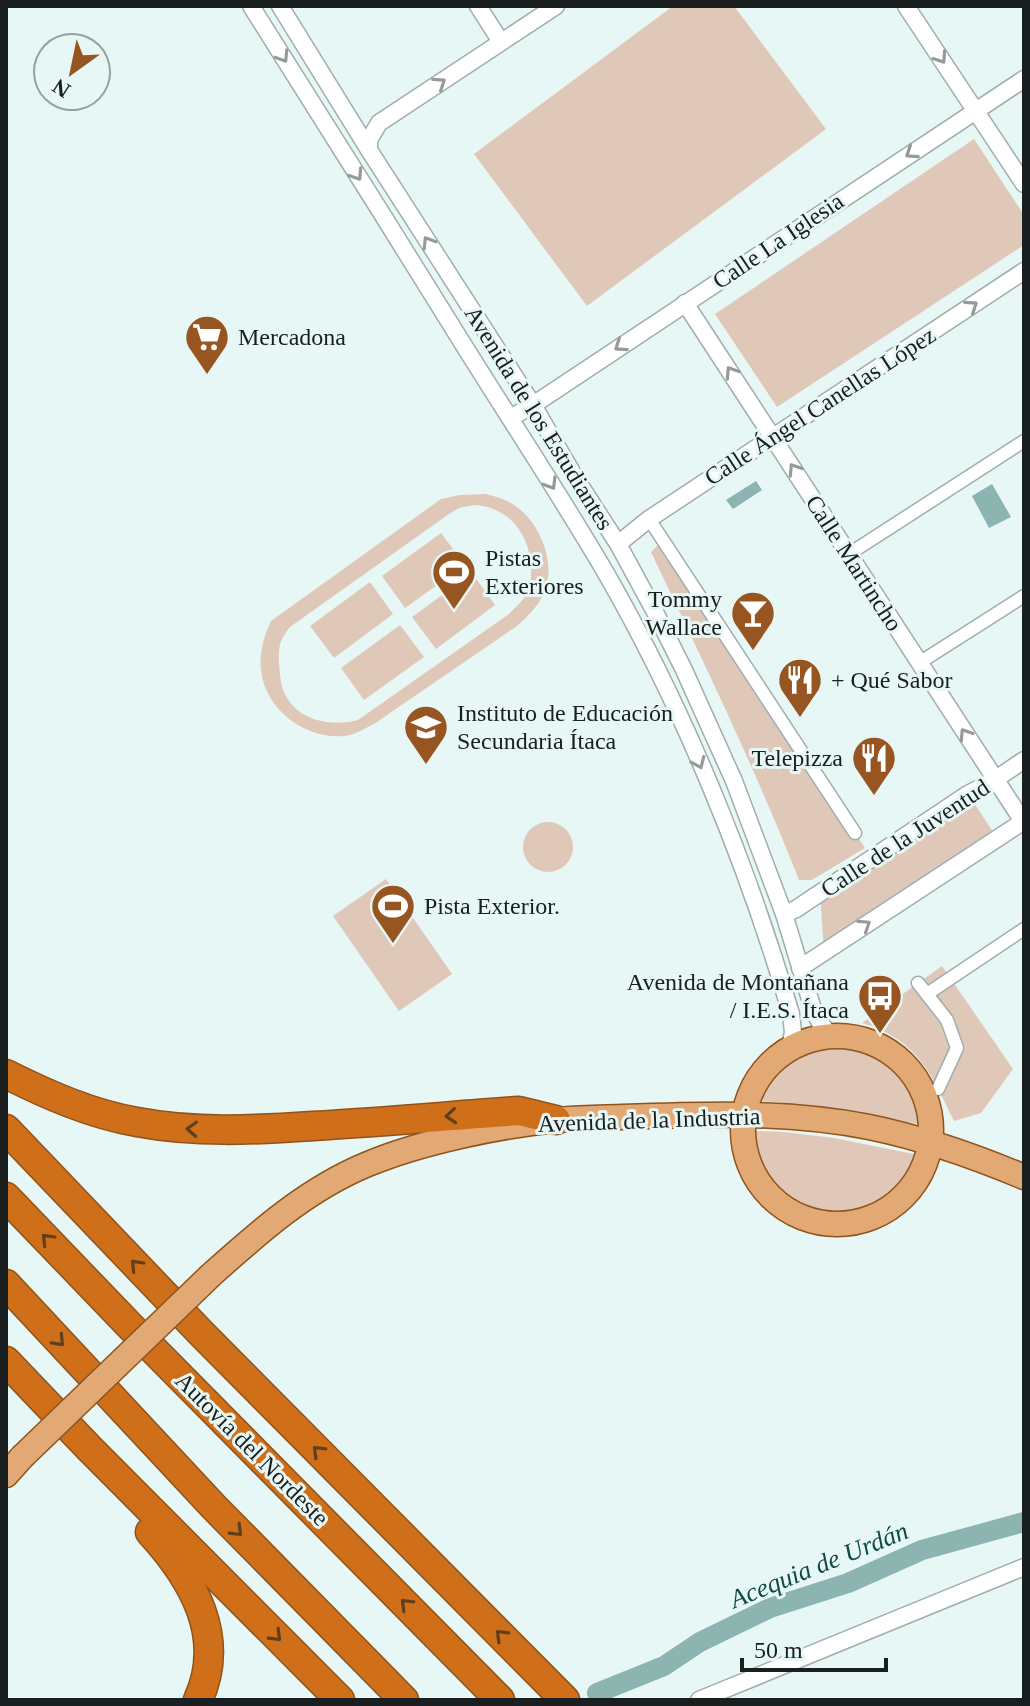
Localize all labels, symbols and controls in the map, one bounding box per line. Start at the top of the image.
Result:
north arrow [32,32,112,112]
one-way arrow [274,48,289,63]
one-way arrow [931,49,946,64]
text: N [48,73,75,103]
one-way arrow [432,77,446,92]
one-way arrow [905,143,919,158]
one-way arrow [348,166,363,181]
street label: Calle La Iglesia [708,188,849,294]
one-way arrow [422,236,437,251]
street label: Avenida de los Estudiantes [459,301,619,535]
one-way arrow [963,301,977,316]
supermarket icon: Mercadona [183,313,231,376]
street label: Calle Ángel Canellas López [700,322,940,490]
place label: Mercadona [238,324,346,350]
one-way arrow [615,336,629,351]
one-way arrow [725,367,740,381]
one-way arrow [788,463,803,478]
one-way arrow [541,475,557,490]
street label: Calle Martincho [800,490,908,636]
place label: Pistas Exteriores [485,545,584,599]
sports icon: Pistas Exteriores [430,548,478,611]
place label: Tommy Wallace [645,586,722,640]
bar icon: Tommy Wallace [729,589,777,652]
restaurant icon: + Qué Sabor [776,656,824,719]
place label: + Qué Sabor [831,667,953,693]
place label: Instituto de Educación Secundaria Ítaca [457,700,673,754]
school or university icon: Instituto de Educación Secundaria Ítaca [402,703,450,766]
one-way arrow [960,729,975,743]
restaurant icon: Telepizza [850,734,898,797]
place label: Telepizza [751,745,843,771]
one-way arrow [690,755,706,769]
street label: Calle de la Juventud [816,774,994,902]
sports icon: Pista Exterior. [369,882,417,945]
place label: Pista Exterior. [424,893,560,919]
one-way arrow [856,920,871,935]
place label: Avenida de Montañana / I.E.S. Ítaca [627,969,849,1023]
bus stop icon: Avenida de Montañana / I.E.S. Ítaca [856,972,904,1035]
street label: Avenida de la Industria [537,1103,761,1137]
one-way arrow [444,1108,457,1125]
one-way arrow [185,1120,197,1137]
one-way arrow [42,1234,56,1248]
one-way arrow [131,1260,145,1274]
one-way arrow [50,1332,65,1346]
street label: Autovía del Nordeste [170,1367,334,1531]
one-way arrow [313,1446,327,1460]
water label: Acequia de Urdán [724,1516,912,1615]
one-way arrow [228,1522,242,1536]
one-way arrow [401,1599,415,1613]
scale bar [742,1622,886,1672]
one-way arrow [267,1627,281,1641]
one-way arrow [496,1630,510,1644]
text: 50 m [754,1637,803,1663]

